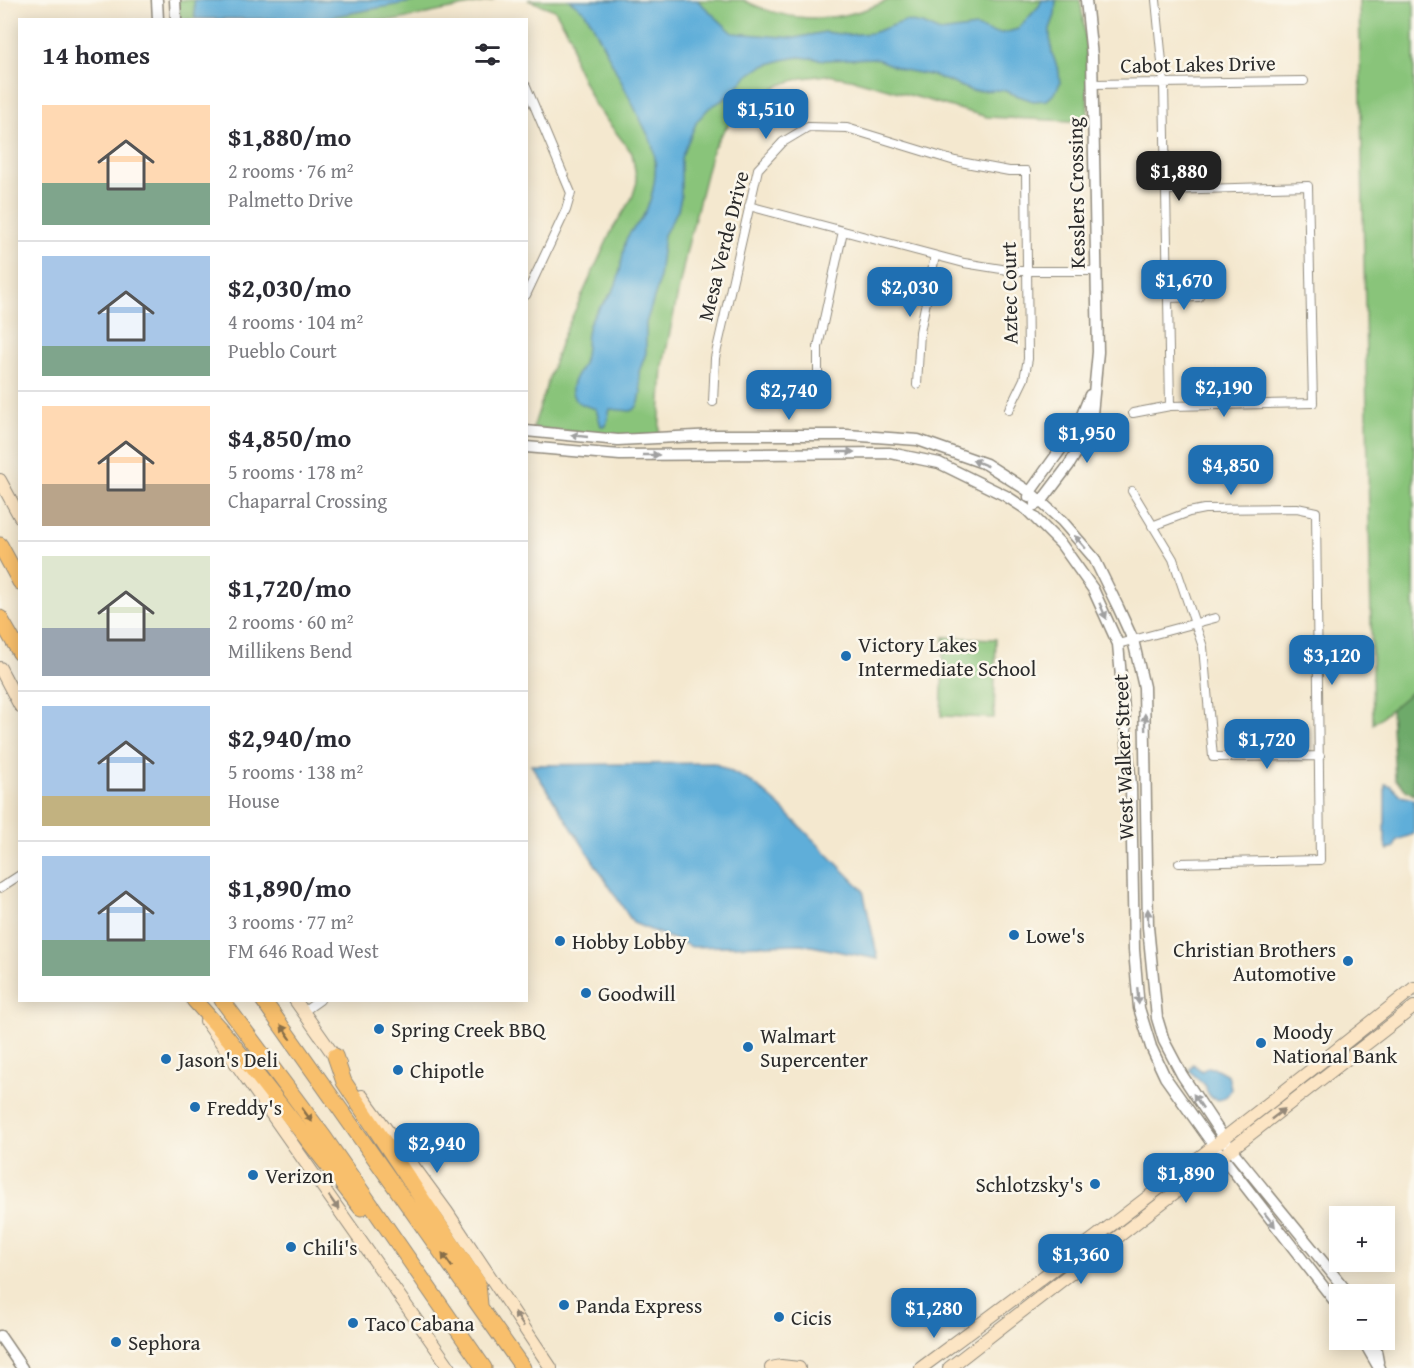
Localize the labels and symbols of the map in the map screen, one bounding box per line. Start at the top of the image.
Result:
street label: Cabot Lakes Drive [1120,47,1276,81]
pin: $1,510 [717,89,815,140]
street label: Kesslers Crossing [1059,116,1093,269]
pin: $1,880 [1130,151,1228,202]
street label: Mesa Verde Drive [689,168,757,324]
street label: Aztec Court [993,241,1025,345]
pin: $1,670 [1135,260,1233,311]
pin: $2,030 [861,267,959,318]
pin: $2,190 [1175,367,1273,418]
pin: $2,740 [740,370,838,421]
pin: $1,950 [1038,413,1136,464]
one-way arrow [570,431,589,441]
pin: $4,850 [1182,445,1280,496]
one-way arrow [837,447,856,457]
one-way arrow [642,450,661,460]
one-way arrow [970,458,988,468]
one-way arrow [1074,535,1087,550]
one-way arrow [1098,602,1108,620]
place label: Victory Lakes Intermediate School [858,629,1037,684]
pin: $3,120 [1283,635,1381,686]
marker: Victory Lakes Intermediate School [839,649,853,663]
street label: West Walker Street [1105,673,1141,841]
one-way arrow [1140,712,1149,731]
pin: $1,720 [1218,719,1316,770]
one-way arrow [1143,907,1153,926]
place label: Lowe's [1026,920,1085,951]
place label: Hobby Lobby [572,926,687,957]
marker: Lowe's [1007,928,1021,942]
marker: Hobby Lobby [553,934,567,948]
place label: Christian Brothers Automotive [1173,934,1336,989]
marker: Christian Brothers Automotive [1341,954,1355,968]
place label: Goodwill [598,978,676,1009]
marker: Goodwill [579,986,593,1000]
one-way arrow [1133,986,1143,1005]
place label: Spring Creek BBQ [391,1014,547,1045]
place label: Moody National Bank [1273,1016,1398,1071]
place label: Walmart Supercenter [760,1020,868,1075]
marker: Spring Creek BBQ [372,1022,386,1036]
one-way arrow [280,1025,292,1040]
marker: Moody National Bank [1254,1036,1268,1050]
marker: Walmart Supercenter [741,1040,755,1054]
place label: Jason's Deli [175,1044,278,1075]
marker: Jason's Deli [159,1052,173,1066]
place label: Chipotle [410,1055,484,1086]
marker: Chipotle [391,1063,405,1077]
place label: Freddy's [207,1092,282,1123]
one-way arrow [1193,1093,1204,1109]
marker: Freddy's [188,1100,202,1114]
one-way arrow [301,1106,313,1122]
one-way arrow [1269,1108,1285,1120]
pin: $2,940 [388,1123,486,1174]
pin: $1,890 [1137,1153,1235,1204]
place label: Verizon [265,1160,334,1191]
marker: Verizon [246,1168,260,1182]
place label: Schlotzsky's [976,1169,1083,1200]
marker: Schlotzsky's [1088,1177,1102,1191]
one-way arrow [328,1194,340,1210]
one-way arrow [1264,1212,1276,1227]
place label: Chili's [303,1232,358,1263]
pin: $1,360 [1032,1234,1130,1285]
marker: Chili's [284,1240,298,1254]
one-way arrow [442,1252,453,1268]
pin: $1,280 [885,1288,983,1339]
place label: Panda Express [576,1290,702,1321]
marker: Panda Express [557,1298,571,1312]
place label: Cicis [791,1302,832,1333]
place label: Taco Cabana [365,1308,474,1339]
marker: Cicis [772,1310,786,1324]
one-way arrow [514,1311,525,1327]
marker: Taco Cabana [346,1316,360,1330]
place label: Sephora [128,1327,200,1358]
marker: Sephora [109,1335,123,1349]

